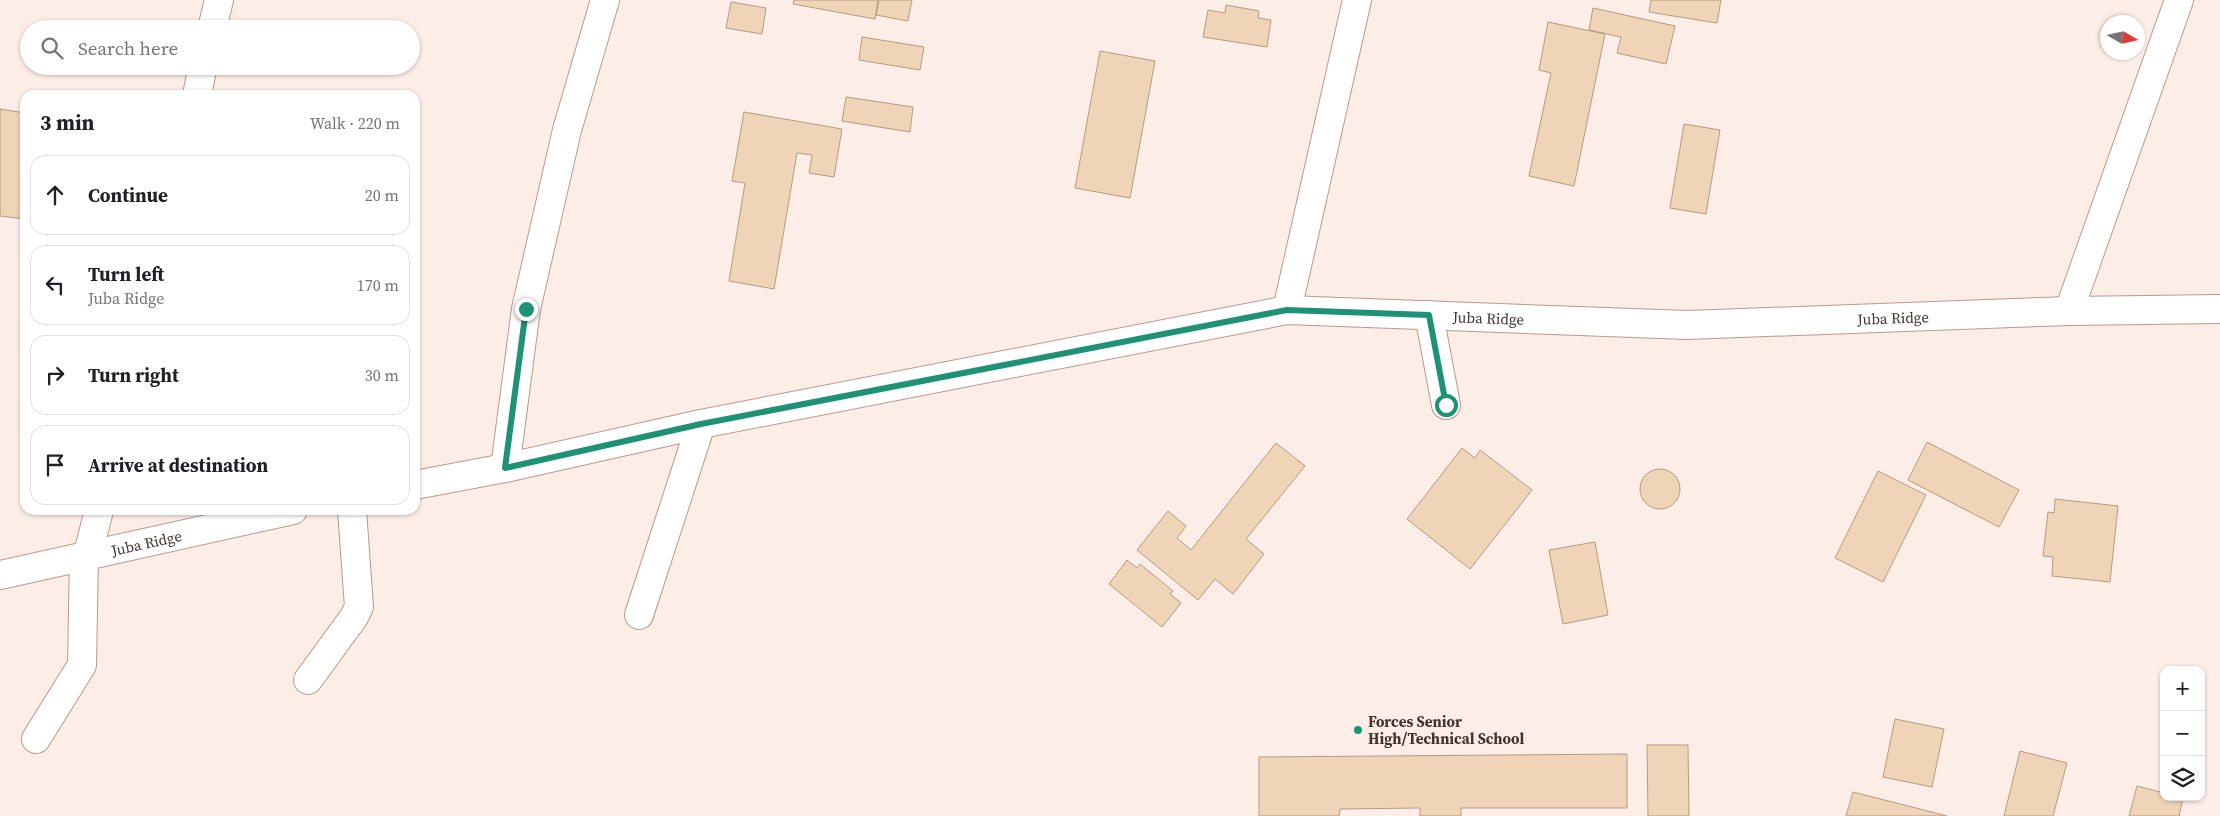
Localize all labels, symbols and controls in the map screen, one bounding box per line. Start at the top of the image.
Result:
north arrow [2100,15,2145,60]
search box [20,20,420,75]
icon: search [38,34,66,62]
text: Search here [78,35,178,61]
text: 3 min [40,108,95,137]
text: Walk · 220 m [310,112,400,134]
icon: ahead [41,181,69,209]
text: Continue [88,182,168,208]
text: 20 m [365,184,399,206]
text: Turn left [88,261,164,287]
icon: left [41,271,69,299]
text: 170 m [357,274,399,296]
text: Juba Ridge [88,287,164,309]
route end [515,298,538,321]
street label: Juba Ridge [1451,306,1525,329]
street label: Juba Ridge [1856,306,1930,329]
icon: right [41,361,69,389]
text: Turn right [88,362,179,388]
text: 30 m [365,364,399,386]
route start [1435,394,1458,417]
icon: arrive [41,451,69,479]
text: Arrive at destination [88,452,268,478]
street label: Juba Ridge [108,524,184,561]
map controls [2160,666,2205,801]
button: + [2160,666,2205,711]
place label: Forces Senior High/Technical School [1368,711,1524,749]
button: − [2160,711,2205,756]
marker: Forces Senior High/Technical School [1352,724,1364,736]
button: layers [2160,756,2205,801]

